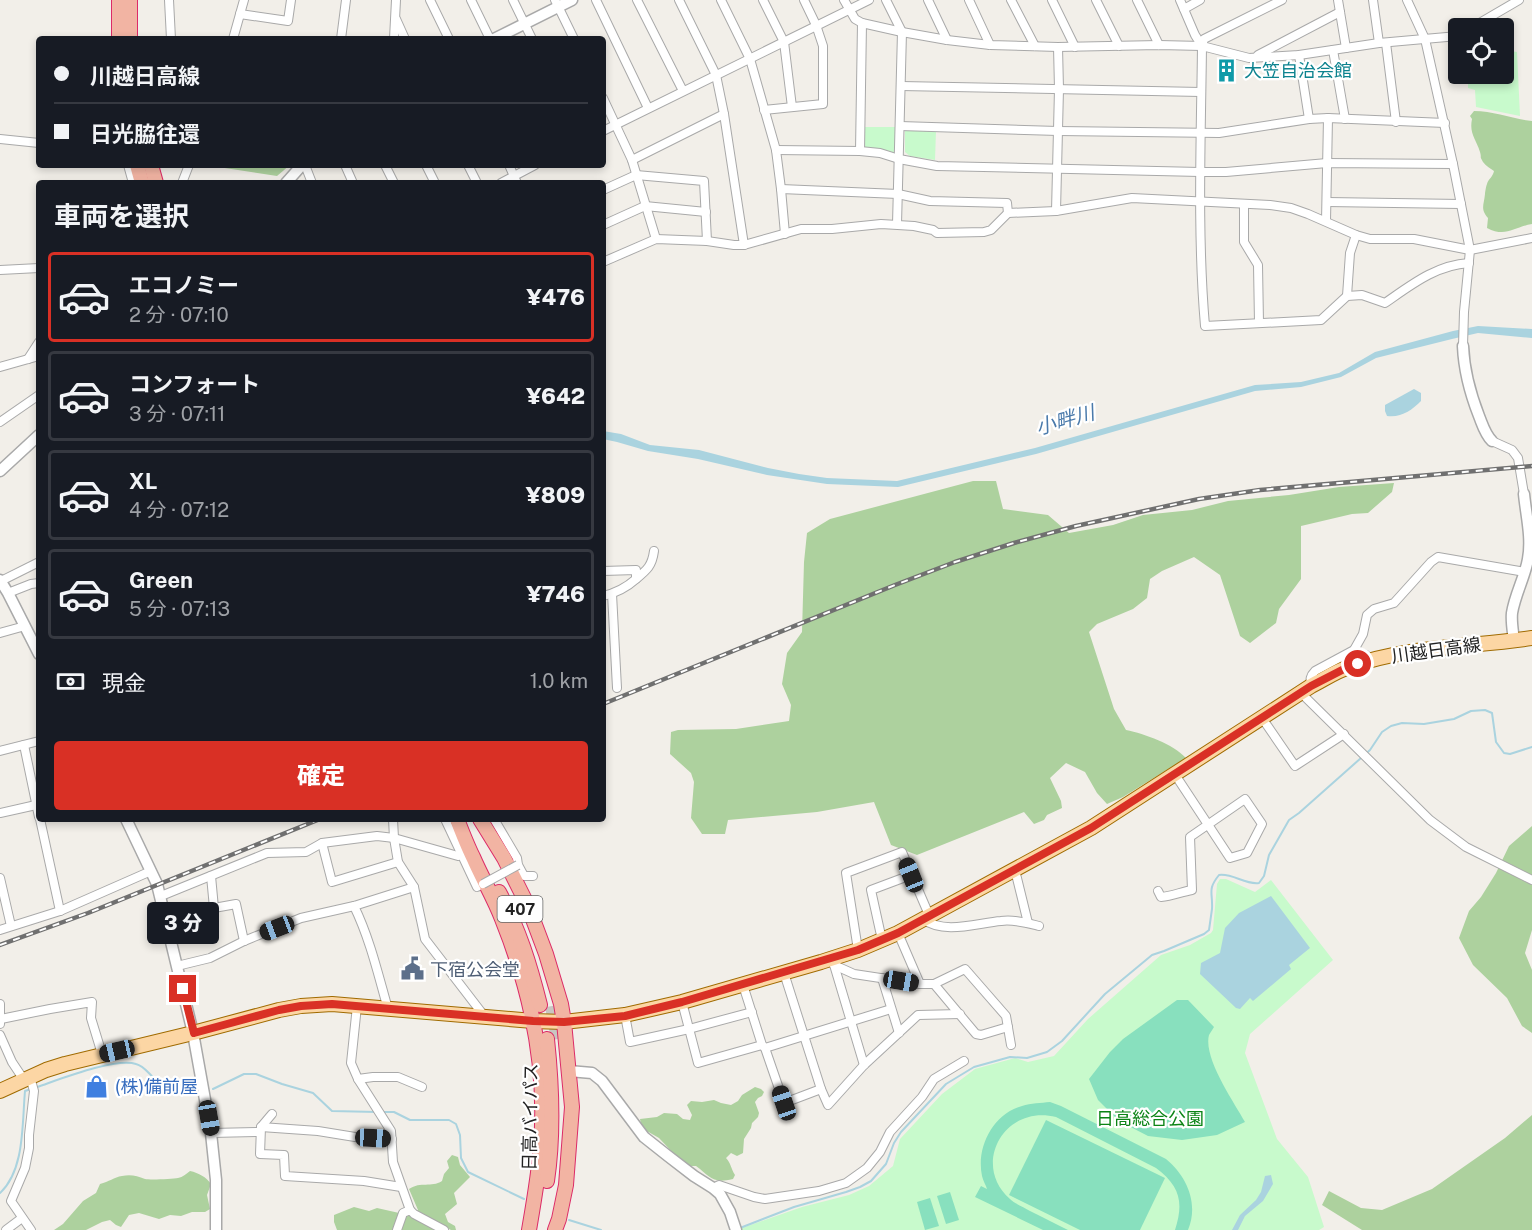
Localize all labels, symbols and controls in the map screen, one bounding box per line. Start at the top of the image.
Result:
map controls [1448,18,1514,84]
button: locate [1448,18,1514,84]
building icon: 大笠自治会館 [1213,57,1239,83]
place label: 大笠自治会館 [1244,60,1352,81]
text: 川越日高線 [90,63,200,89]
text: 日光脇往還 [90,121,200,147]
text: 車両を選択 [54,200,189,232]
icon: car [57,270,111,324]
text: エコノミー [129,272,239,298]
text: ¥476 [526,284,585,310]
text: 2 分 · 07:10 [129,303,229,327]
icon: car [57,369,111,423]
text: コンフォート [129,371,260,397]
text: ¥642 [526,383,585,409]
water label: 小畔川 [1033,400,1099,440]
text: 3 分 · 07:11 [129,402,225,426]
icon: car [57,468,111,522]
text: XL [129,468,157,494]
text: ¥809 [526,482,585,508]
text: 4 分 · 07:12 [129,498,229,522]
icon: car [57,567,111,621]
text: Green [129,567,193,593]
text: ¥746 [527,581,585,607]
text: 5 分 · 07:13 [129,597,230,621]
street label: 川越日高線 [1390,633,1482,667]
route start [1344,650,1371,677]
icon: cash [54,665,87,698]
text: 1.0 km [530,669,588,693]
text: 現金 [102,670,146,696]
button: 確定 [54,741,588,810]
car [896,855,926,895]
road number: 407 [498,896,542,922]
callout: 3 分 [147,902,219,944]
text: 3 分 [164,911,202,935]
car [257,913,297,943]
public building icon: 下宿公会堂 [399,956,425,982]
place label: 下宿公会堂 [430,959,520,980]
car [882,969,920,993]
route end [169,975,196,1002]
car [97,1038,137,1064]
street label: 日高バイパス [519,1063,541,1171]
shop icon: (株)備前屋 [84,1073,110,1099]
place label: (株)備前屋 [115,1076,198,1097]
car [770,1083,798,1123]
car [197,1099,221,1137]
park label: 日高総合公園 [1096,1108,1204,1129]
car [355,1128,391,1148]

